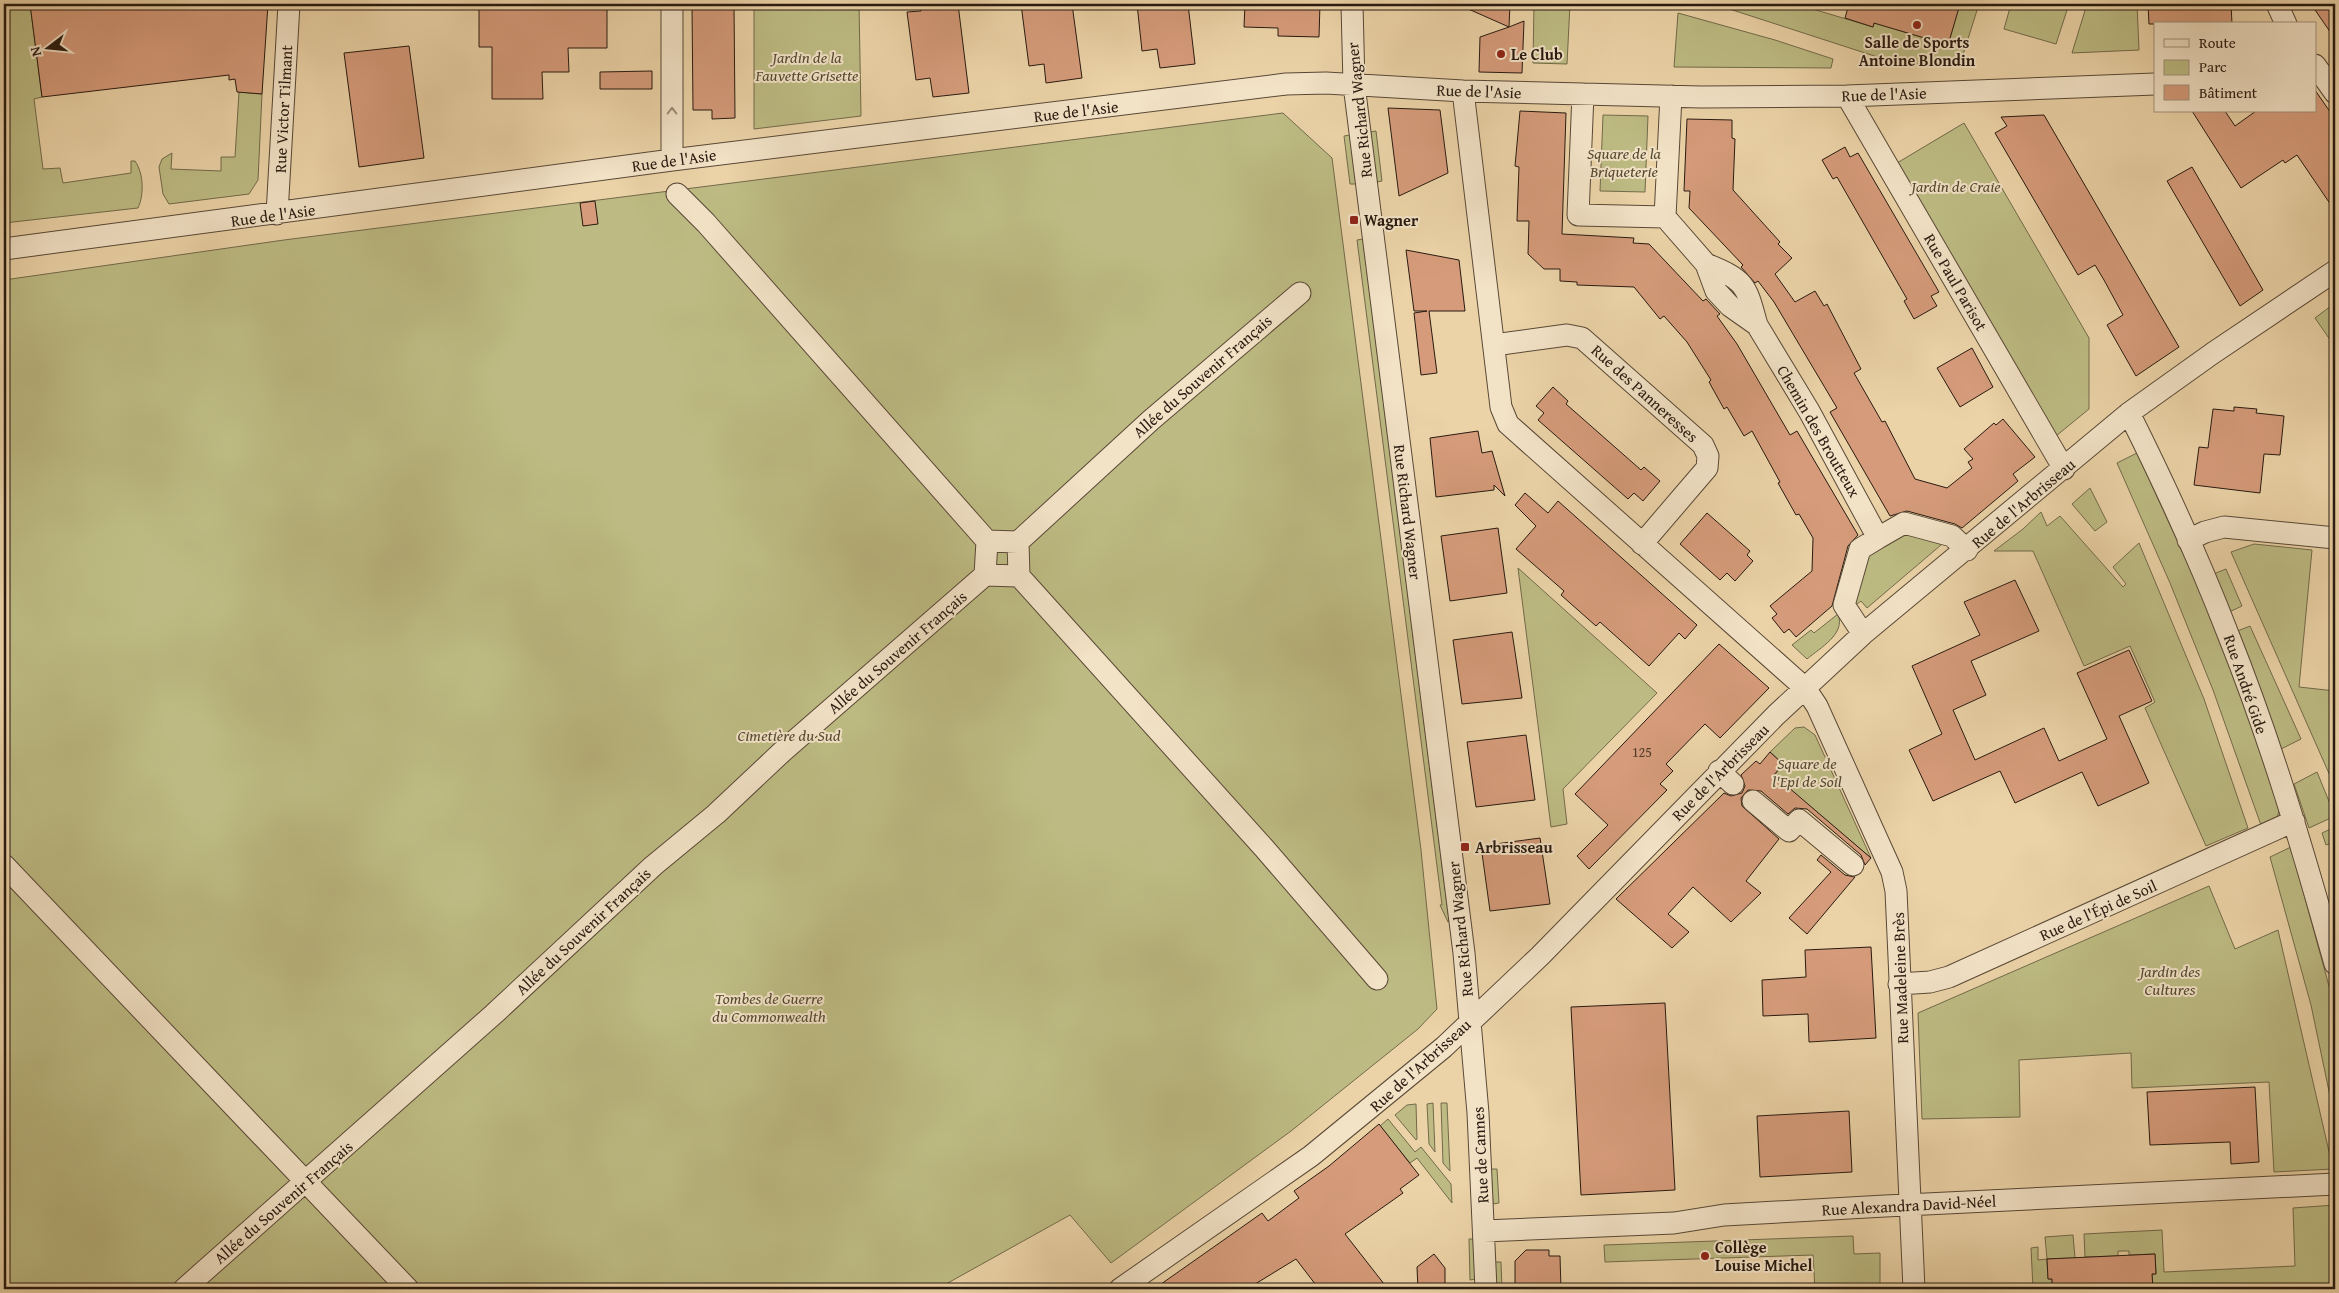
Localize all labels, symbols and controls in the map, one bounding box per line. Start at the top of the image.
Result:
marker: Salle de Sports Antoine Blondin [1911,19,1923,31]
north arrow [22,22,72,72]
legend [2154,22,2316,112]
place label: Salle de Sports Antoine Blondin [1859,30,1976,72]
text: Route [2199,32,2236,53]
street label: Rue Richard Wagner [1340,41,1378,179]
place label: Le Club [1511,42,1563,66]
text: N [24,44,46,59]
street label: Rue Victor Tilmant [268,44,298,174]
park label: Jardin de la Fauvette Grisette [755,45,859,87]
marker: Le Club [1495,48,1507,60]
text: Parc [2199,56,2227,77]
street label: Rue de l'Asie [1436,78,1522,104]
street label: Rue de l'Asie [1841,81,1927,107]
text: Bâtiment [2199,82,2258,103]
street label: Rue de l'Asie [1032,94,1120,128]
one-way arrow [667,107,677,115]
park label: Square de la Briqueterie [1587,141,1662,183]
street label: Rue de l'Asie [630,142,718,178]
park label: Jardin de Craie [1908,174,2001,198]
street label: Rue de l'Asie [229,197,317,233]
place label: Wagner [1364,208,1419,232]
marker: Wagner [1348,214,1360,226]
street label: Rue Paul Parisot [1918,229,1994,336]
street label: Allée du Souvenir Français [1127,309,1277,443]
street label: Rue des Panneresses [1586,338,1704,448]
street label: Chemin des Broutteux [1771,360,1867,502]
street label: Rue Richard Wagner [1388,443,1428,581]
street label: Rue de l'Arbrisseau [1966,452,2080,554]
street label: Allée du Souvenir Français [822,585,972,719]
street label: Rue André Gide [2218,631,2274,737]
street label: Rue de l'Arbrisseau [1666,718,1774,826]
park label: Cimetière du Sud [737,723,841,747]
house number: 125 [1632,742,1652,762]
park label: Square de l'Epi de Soil [1772,751,1842,793]
place label: Arbrisseau [1475,835,1553,859]
marker: Arbrisseau [1459,841,1471,853]
street label: Rue Richard Wagner [1441,860,1479,998]
street label: Allée du Souvenir Français [510,862,656,1000]
street label: Rue de l'Épi de Soil [2035,873,2161,947]
street label: Rue Madeleine Brès [1886,912,1914,1044]
park label: Jardin des Cultures [2137,959,2201,1001]
park label: Tombes de Guerre du Commonwealth [712,986,826,1028]
street label: Rue de l'Arbrisseau [1364,1013,1476,1117]
street label: Rue de Cannes [1465,1106,1495,1204]
street label: Allée du Souvenir Français [208,1135,358,1269]
street label: Rue Alexandra David-Néel [1821,1188,1997,1222]
place label: Collège Louise Michel [1715,1235,1812,1277]
marker: Collège Louise Michel [1699,1250,1711,1262]

